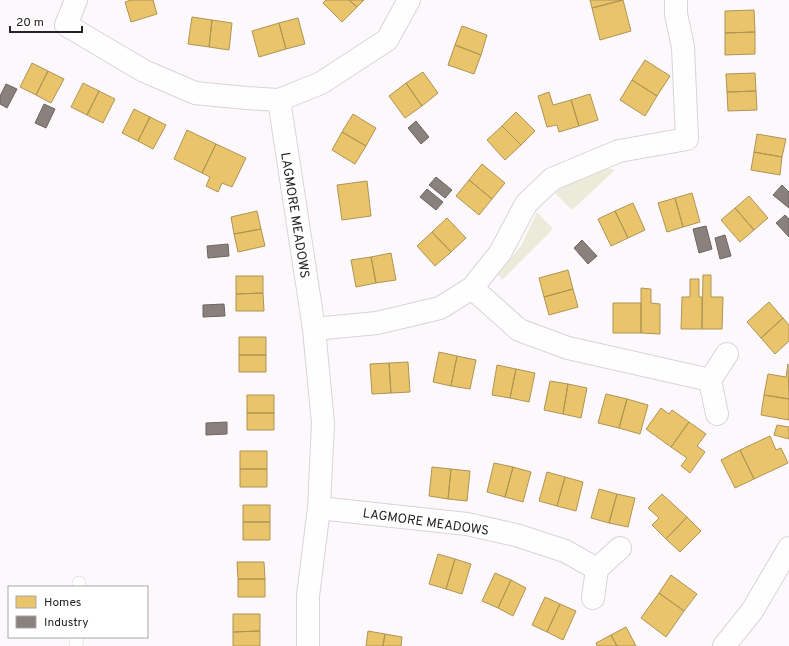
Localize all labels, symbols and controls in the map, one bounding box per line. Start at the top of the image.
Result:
scale bar [10,8,82,34]
text: 20 m [16,15,44,31]
street label: LAGMORE MEADOWS [276,151,312,279]
street label: LAGMORE MEADOWS [362,506,490,540]
legend [8,586,148,638]
text: Homes [44,595,81,611]
text: Industry [44,615,89,631]

